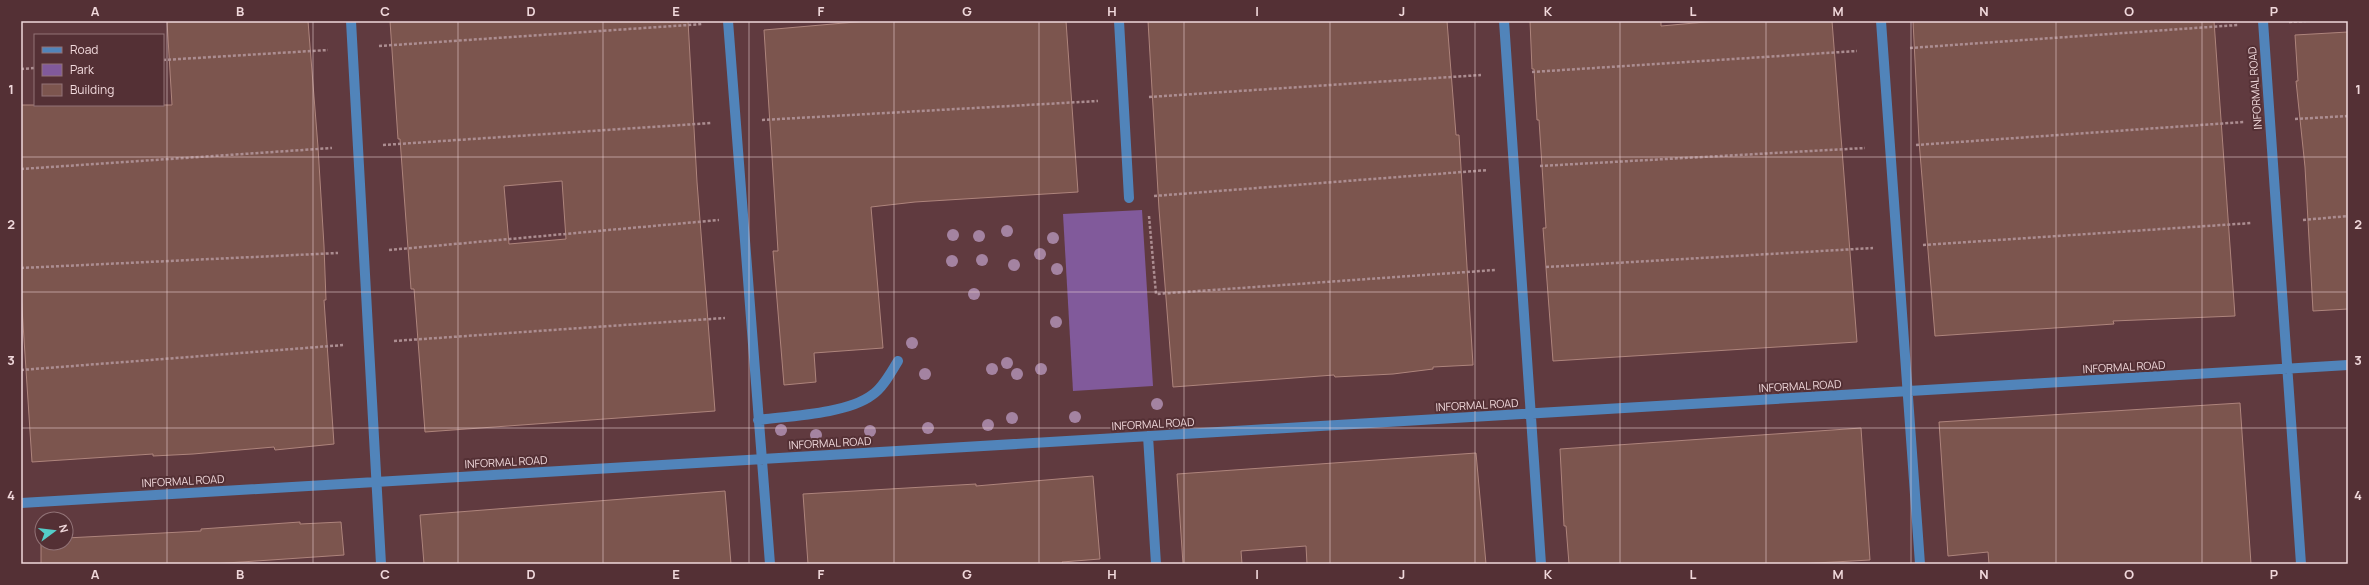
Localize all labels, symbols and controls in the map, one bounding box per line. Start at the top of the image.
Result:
text: A [91,2,100,20]
text: B [236,2,244,20]
text: C [380,2,390,20]
text: D [526,2,536,20]
text: E [672,2,680,20]
text: F [818,2,825,20]
text: G [962,2,972,20]
text: H [1107,2,1117,20]
text: I [1255,2,1259,20]
text: J [1399,2,1405,20]
text: K [1544,2,1553,20]
text: L [1690,2,1697,20]
text: M [1832,2,1844,20]
text: N [1979,2,1989,20]
text: O [2124,2,2134,20]
text: P [2270,2,2278,20]
legend [34,34,164,106]
text: Road [70,41,98,58]
street label: INFORMAL ROAD [2244,46,2265,130]
text: Park [70,61,95,78]
text: 1 [8,80,14,98]
text: 1 [2355,80,2361,98]
text: Building [70,81,114,98]
text: 2 [7,215,15,233]
text: 2 [2354,215,2362,233]
text: 3 [7,351,15,369]
text: 3 [2354,351,2362,369]
street label: INFORMAL ROAD [2082,357,2166,376]
street label: INFORMAL ROAD [1758,376,1842,395]
street label: INFORMAL ROAD [1435,395,1519,414]
street label: INFORMAL ROAD [1111,414,1195,433]
street label: INFORMAL ROAD [788,433,872,452]
street label: INFORMAL ROAD [464,452,548,471]
street label: INFORMAL ROAD [141,471,225,490]
text: 4 [7,486,15,504]
text: 4 [2354,486,2362,504]
north arrow [34,511,74,551]
text: N [56,523,72,534]
text: A [91,565,100,583]
text: B [236,565,244,583]
text: C [380,565,390,583]
text: D [526,565,536,583]
text: E [672,565,680,583]
text: F [818,565,825,583]
text: G [962,565,972,583]
text: H [1107,565,1117,583]
text: I [1255,565,1259,583]
text: J [1399,565,1405,583]
text: K [1544,565,1553,583]
text: L [1690,565,1697,583]
text: M [1832,565,1844,583]
text: N [1979,565,1989,583]
text: O [2124,565,2134,583]
text: P [2270,565,2278,583]

